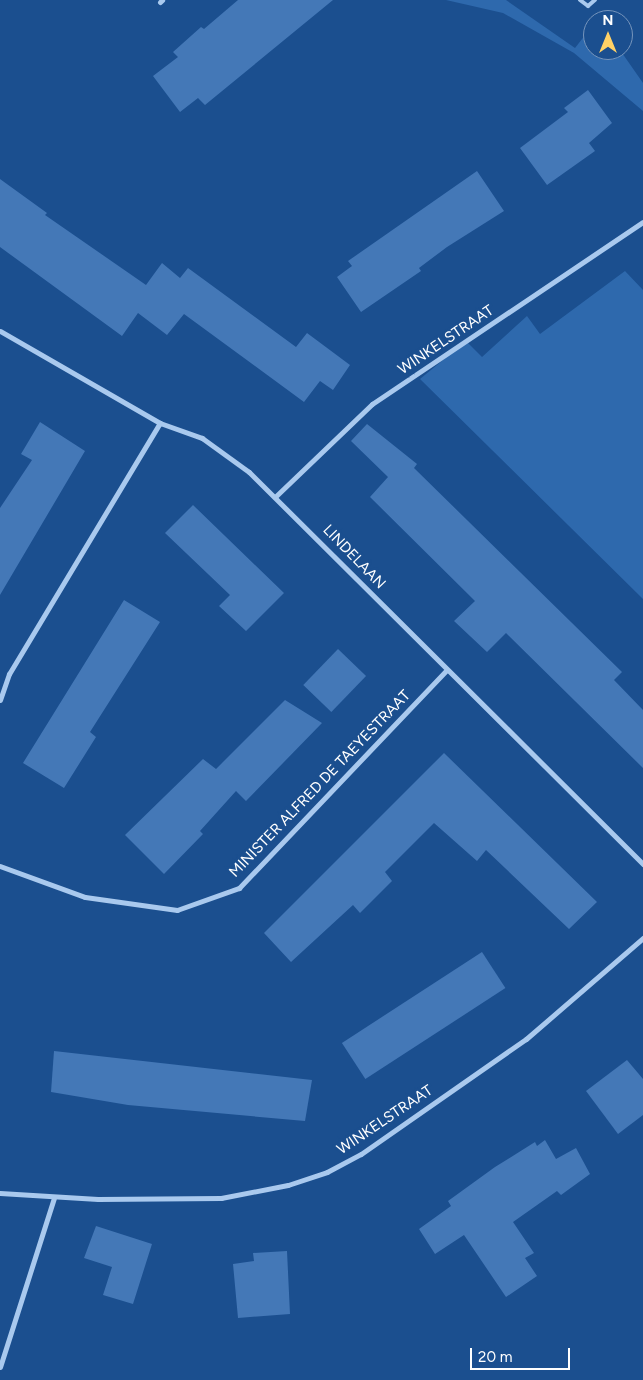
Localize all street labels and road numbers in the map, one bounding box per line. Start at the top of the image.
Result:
street label: WINKELSTRAAT [395,301,497,379]
street label: LINDELAAN [319,521,389,593]
street label: MINISTER ALFRED DE TAEYESTRAAT [226,687,414,881]
street label: WINKELSTRAAT [334,1081,436,1159]

